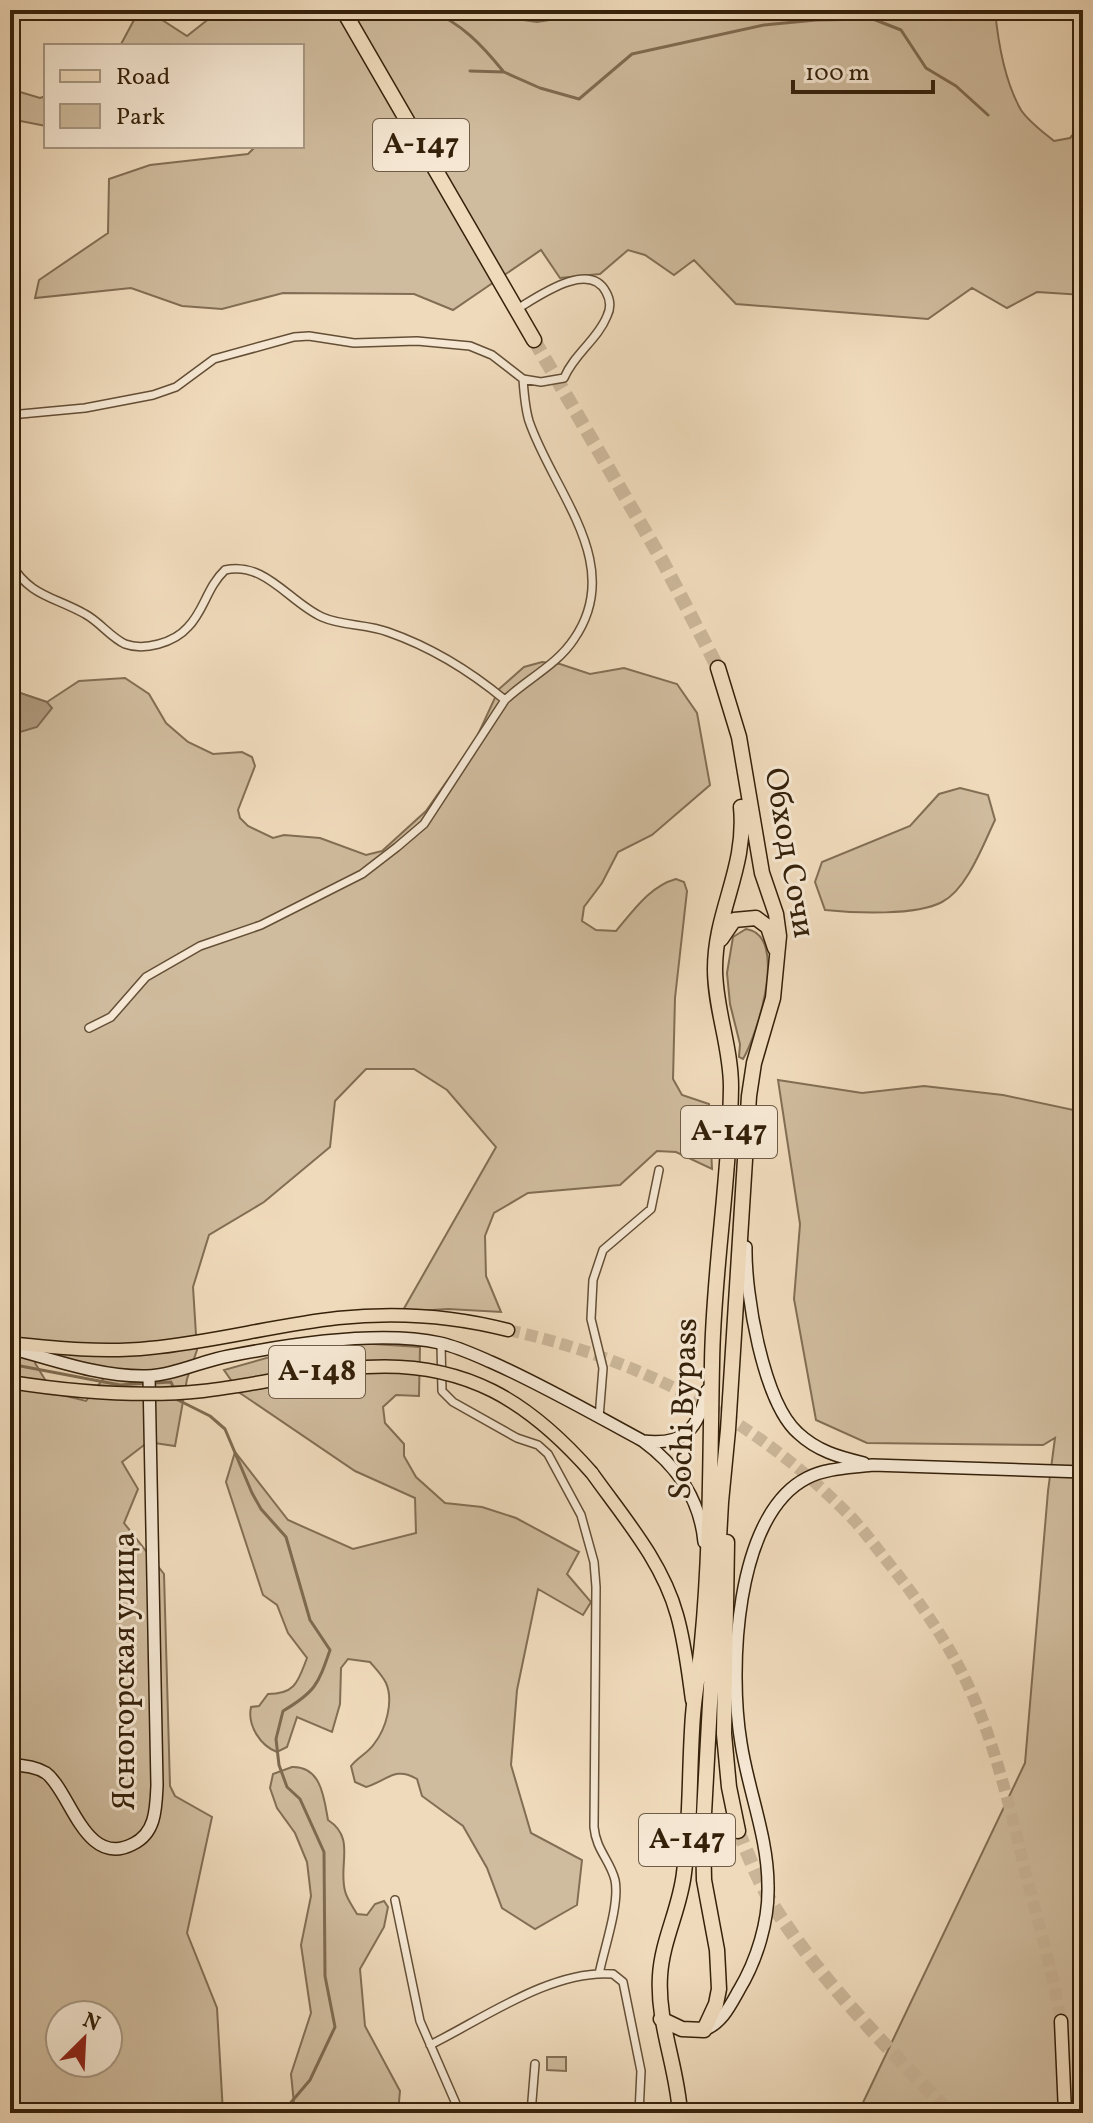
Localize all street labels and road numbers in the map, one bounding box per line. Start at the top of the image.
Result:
road number: А-147 [373,119,469,171]
street label: Обход Сочи [751,765,825,941]
road number: А-147 [681,1106,777,1158]
street label: Sochi Bypass [660,1317,710,1501]
road number: А-148 [269,1346,365,1398]
street label: Ясногорская улица [104,1532,148,1810]
road number: А-147 [639,1814,735,1866]

